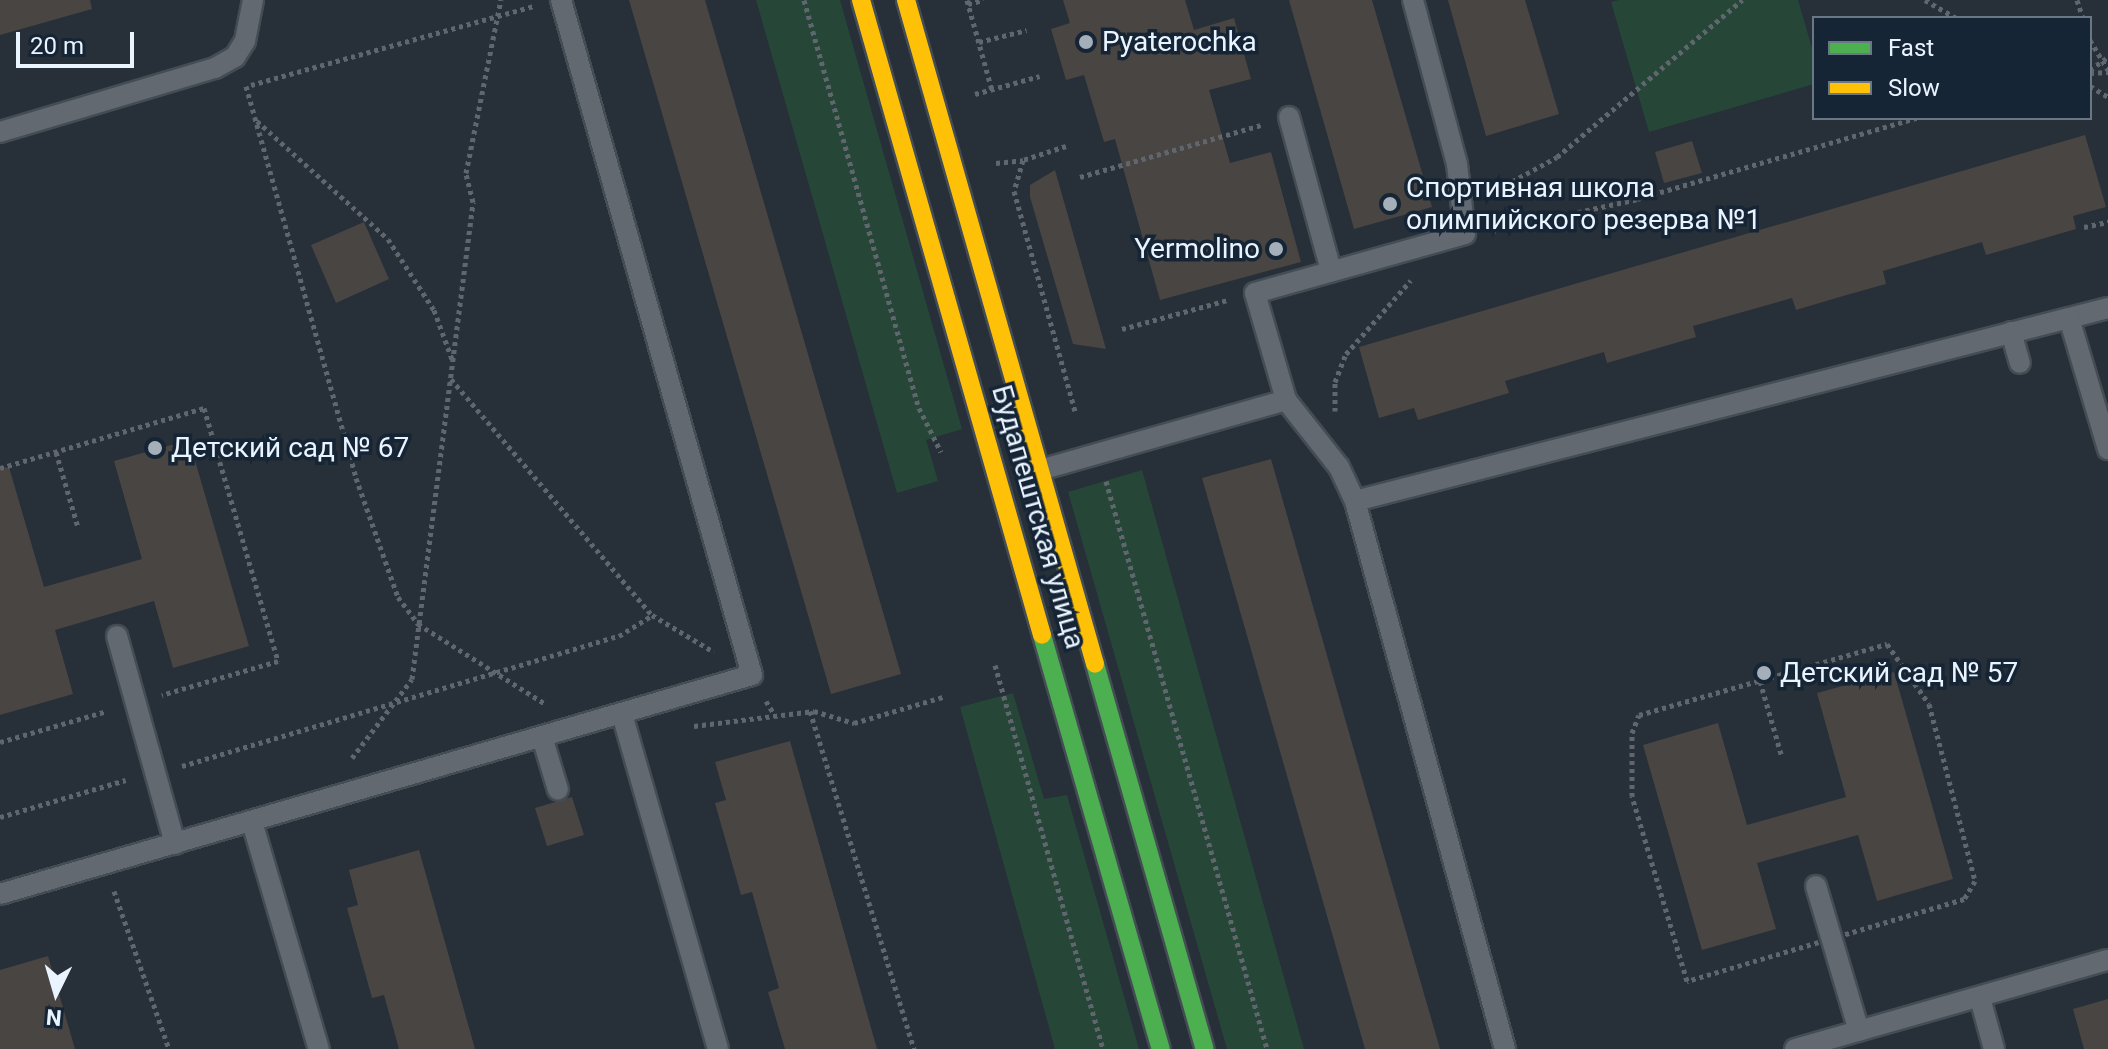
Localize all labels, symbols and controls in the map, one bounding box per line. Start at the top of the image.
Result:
scale bar [20,16,138,66]
legend [1812,16,2092,120]
place label: Pyaterochka [1102,25,1257,59]
text: 20 m [30,32,84,60]
marker: Pyaterochka [1077,33,1095,51]
text: Fast [1888,34,1934,62]
text: Slow [1888,74,1940,102]
place label: Спортивная школа олимпийского резерва №1 [1406,171,1761,237]
marker: Спортивная школа олимпийского резерва №1 [1381,195,1399,213]
place label: Yermolino [1134,232,1260,266]
marker: Yermolino [1267,240,1285,258]
street label: Будапештская улица [984,381,1092,653]
place label: Детский сад № 67 [171,431,409,465]
marker: Детский сад № 67 [146,439,164,457]
place label: Детский сад № 57 [1780,656,2018,690]
marker: Детский сад № 57 [1755,664,1773,682]
north arrow [16,953,96,1033]
text: N [45,1004,63,1031]

